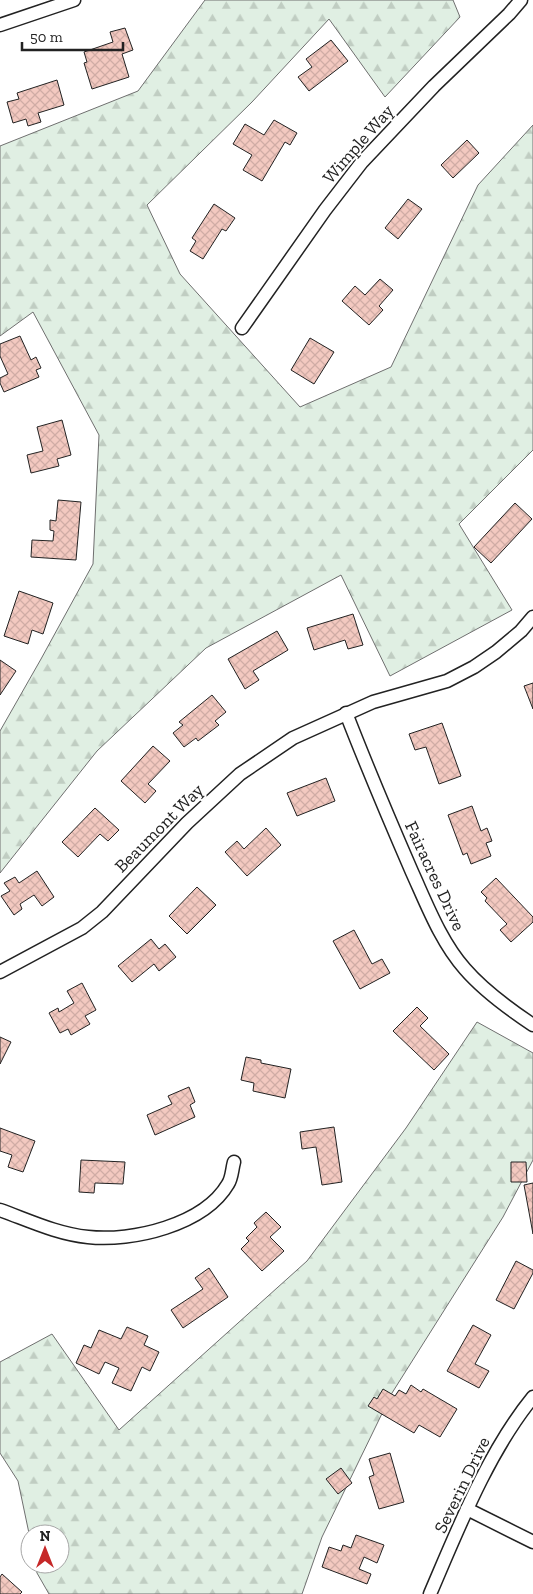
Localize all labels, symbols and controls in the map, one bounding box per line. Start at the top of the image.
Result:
scale bar [22,20,124,52]
text: 50 m [30,28,63,46]
street label: Wimple Way [318,99,399,188]
street label: Beaumont Way [110,778,209,877]
street label: Fairacres Drive [400,818,470,934]
street label: Severin Drive [429,1433,495,1537]
north arrow [20,1524,70,1574]
text: N [40,1528,51,1545]

